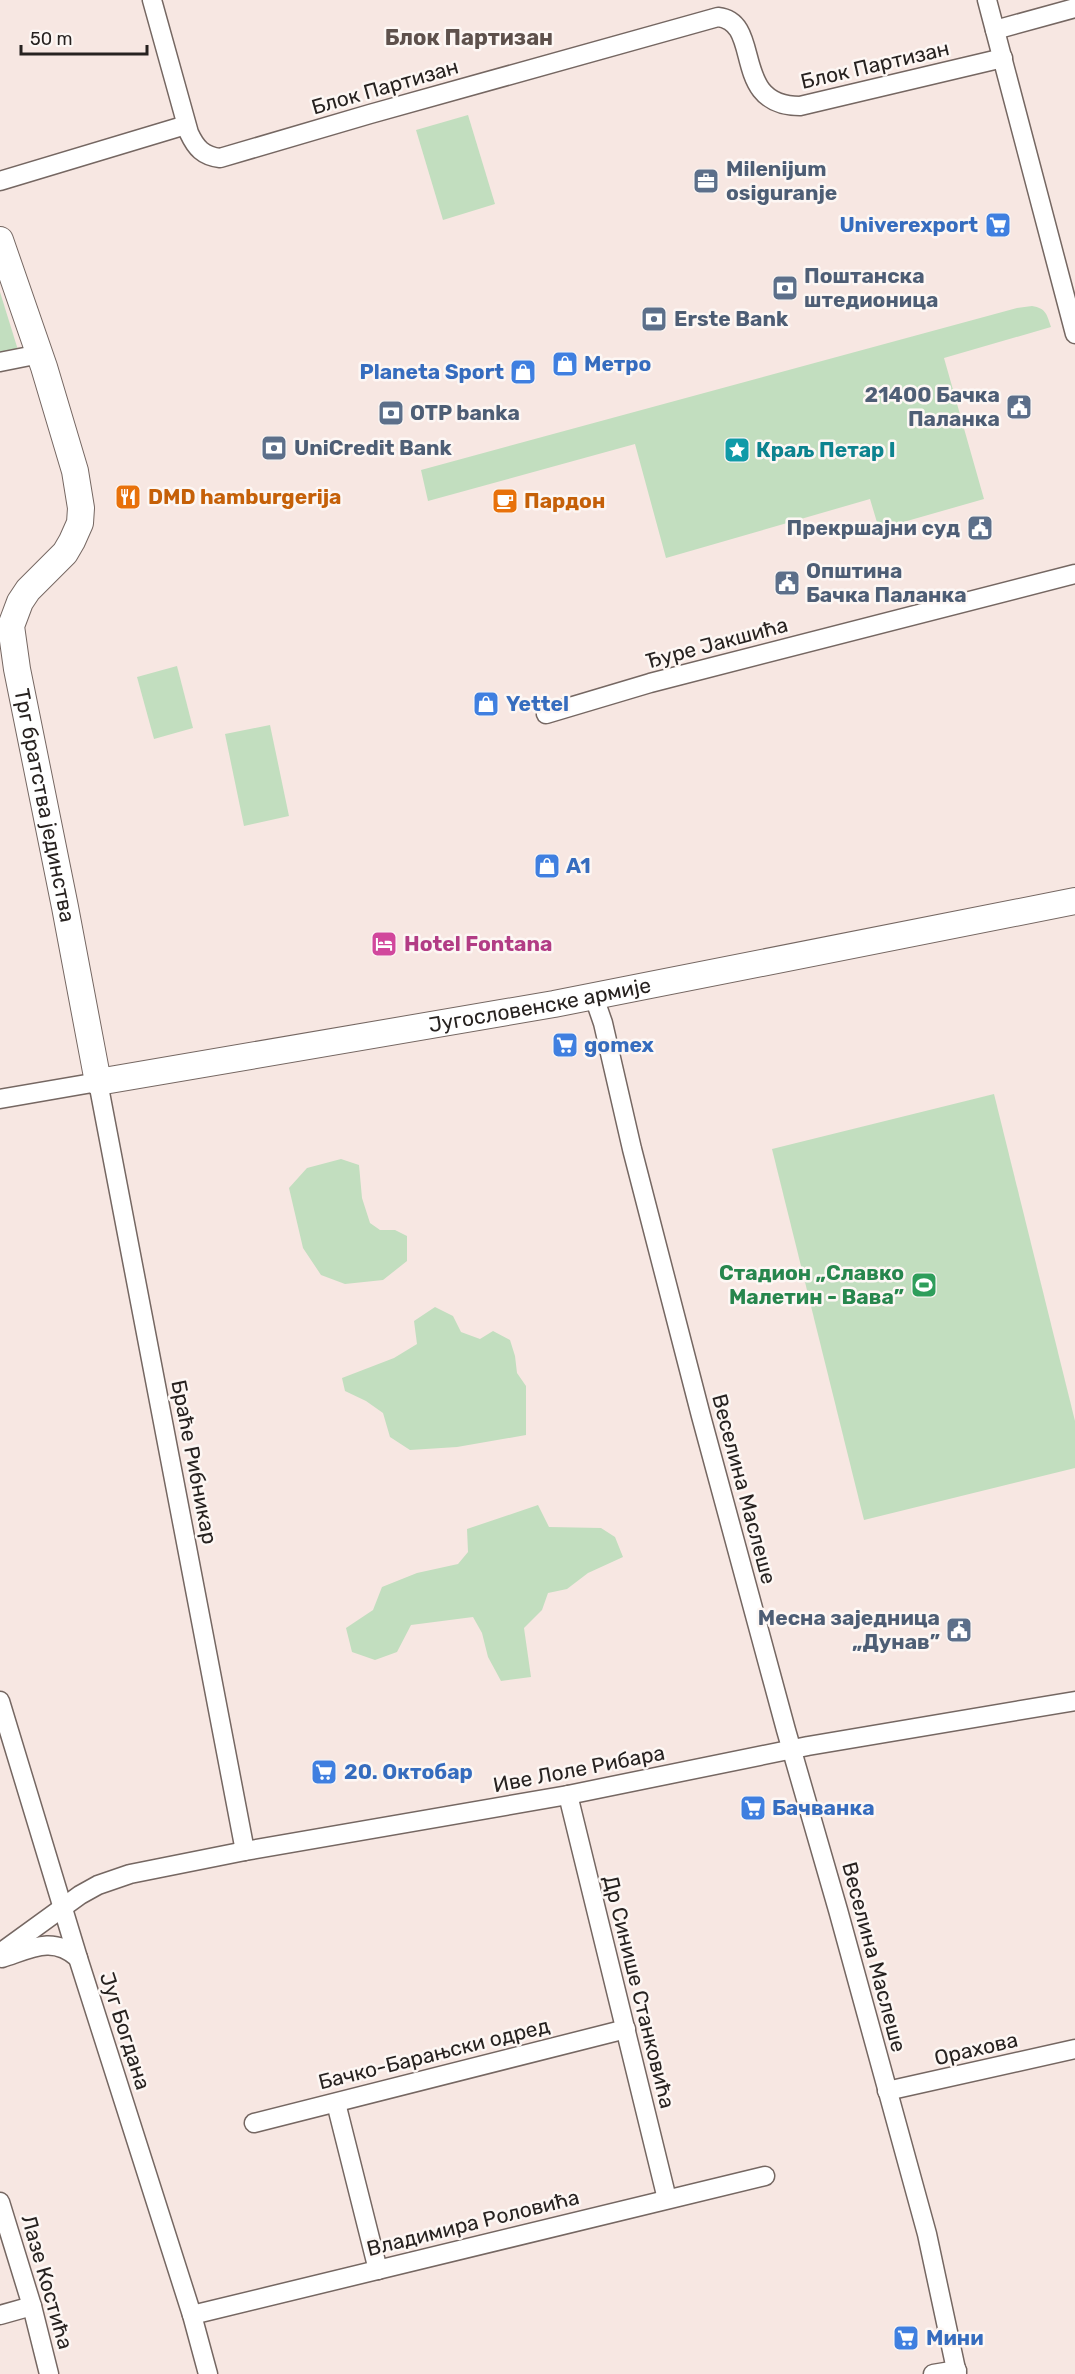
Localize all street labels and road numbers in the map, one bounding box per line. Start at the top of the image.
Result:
street label: Блок Партизан [798,35,952,94]
street label: Блок Партизан [308,54,461,119]
street label: Ђуре Јакшића [643,612,791,673]
street label: Трг братства јединства [9,686,81,924]
street label: Југословенске армије [427,972,653,1037]
street label: Браће Рибникар [166,1378,223,1546]
street label: Веселина Маслеше [707,1391,782,1587]
street label: Иве Лоле Рибара [491,1740,667,1797]
street label: Веселина Маслеше [837,1859,912,2055]
street label: Др Синише Станковића [598,1873,681,2111]
street label: Југ Богдана [95,1969,156,2093]
street label: Бачко-Барањски одред [316,2013,552,2094]
street label: Орахова [932,2027,1020,2070]
street label: Владимира Роловића [364,2184,582,2261]
street label: Лазе Костића [16,2212,79,2352]

